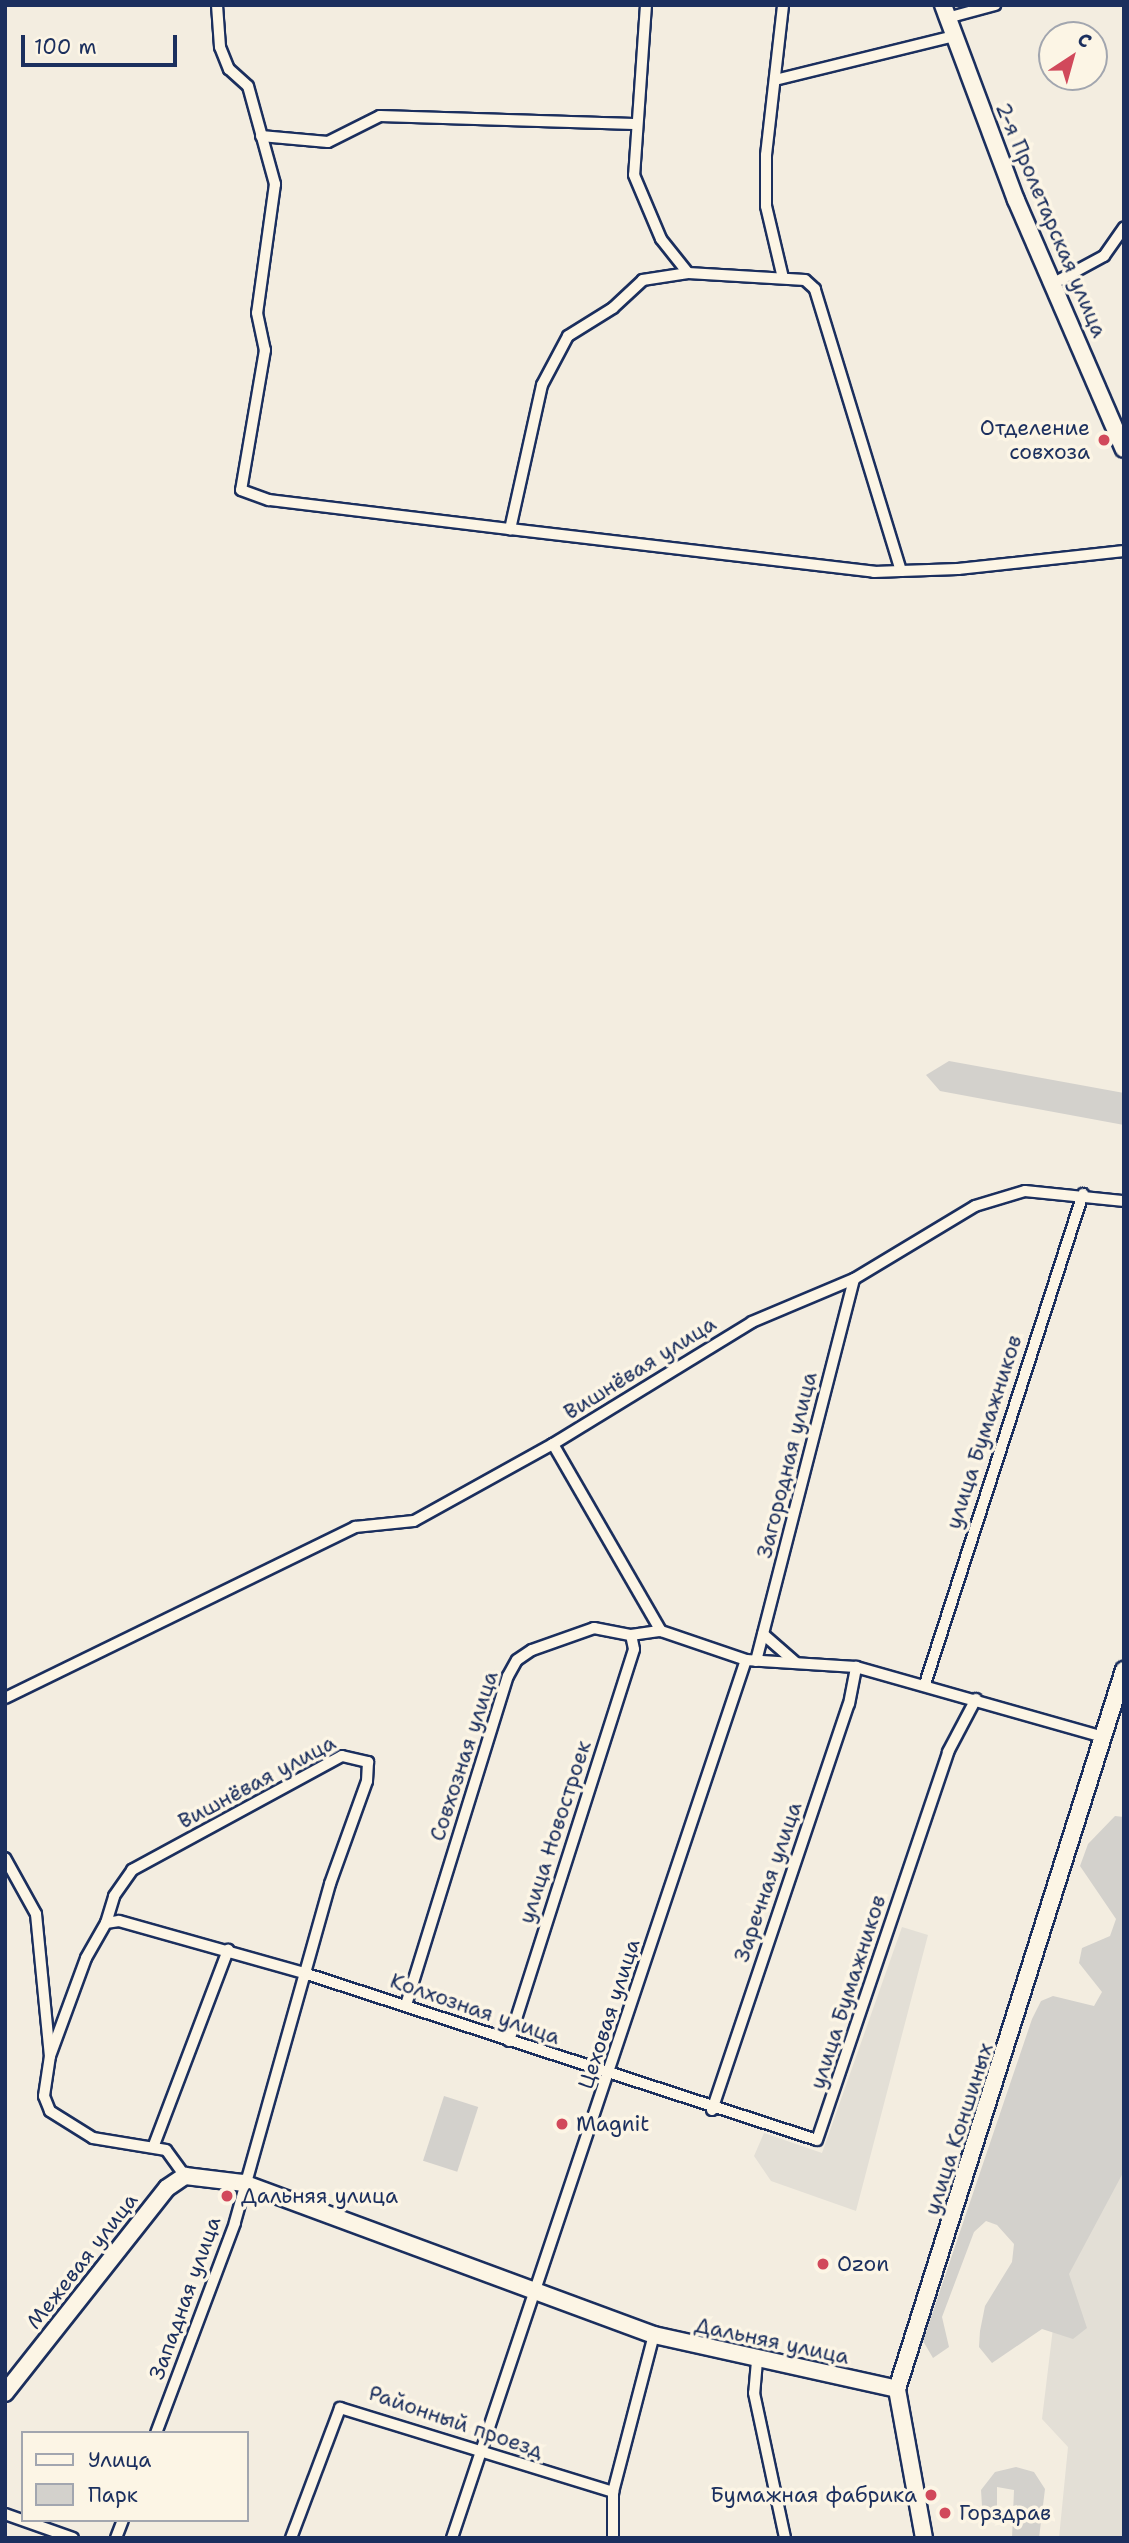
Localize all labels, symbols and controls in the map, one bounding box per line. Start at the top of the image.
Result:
scale bar [24,21,180,65]
north arrow [1038,21,1108,91]
text: С [1072,27,1097,54]
text: 100 m [34,33,97,61]
street label: 2-я Пролетарская улица [990,99,1112,341]
place label: Отделение совхоза [980,415,1090,465]
marker: Отделение совхоза [1096,432,1112,448]
street label: Вишнёвая улица [559,1311,721,1425]
street label: улица Бумажников [941,1332,1027,1532]
street label: Загородная улица [752,1369,822,1561]
street label: Совхозная улица [425,1668,503,1844]
street label: Вишнёвая улица [174,1730,340,1834]
street label: улица Новостроек [514,1737,596,1927]
street label: Заречная улица [729,1799,807,1965]
street label: улица Бумажников [805,1892,891,2092]
street label: Цеховая улица [573,1936,645,2092]
street label: Колхозная улица [387,1968,563,2050]
street label: улица Коншиных [919,2040,999,2218]
place label: Magnit [576,2111,649,2137]
marker: Magnit [554,2116,570,2132]
place label: Дальняя улица [241,2183,398,2209]
street label: Межевая улица [21,2188,143,2334]
marker: Дальняя улица [219,2188,235,2204]
street label: Западная улица [144,2213,226,2383]
place label: Ozon [837,2251,889,2277]
marker: Ozon [815,2256,831,2272]
street label: Дальняя улица [693,2312,851,2370]
street label: Районный проезд [365,2380,547,2464]
legend [21,2431,248,2522]
text: Улица [88,2446,151,2474]
text: Парк [88,2481,138,2509]
place label: Бумажная фабрика [710,2482,917,2508]
marker: Бумажная фабрика [923,2487,939,2503]
place label: Горздрав [959,2500,1051,2526]
marker: Горздрав [937,2505,953,2521]

